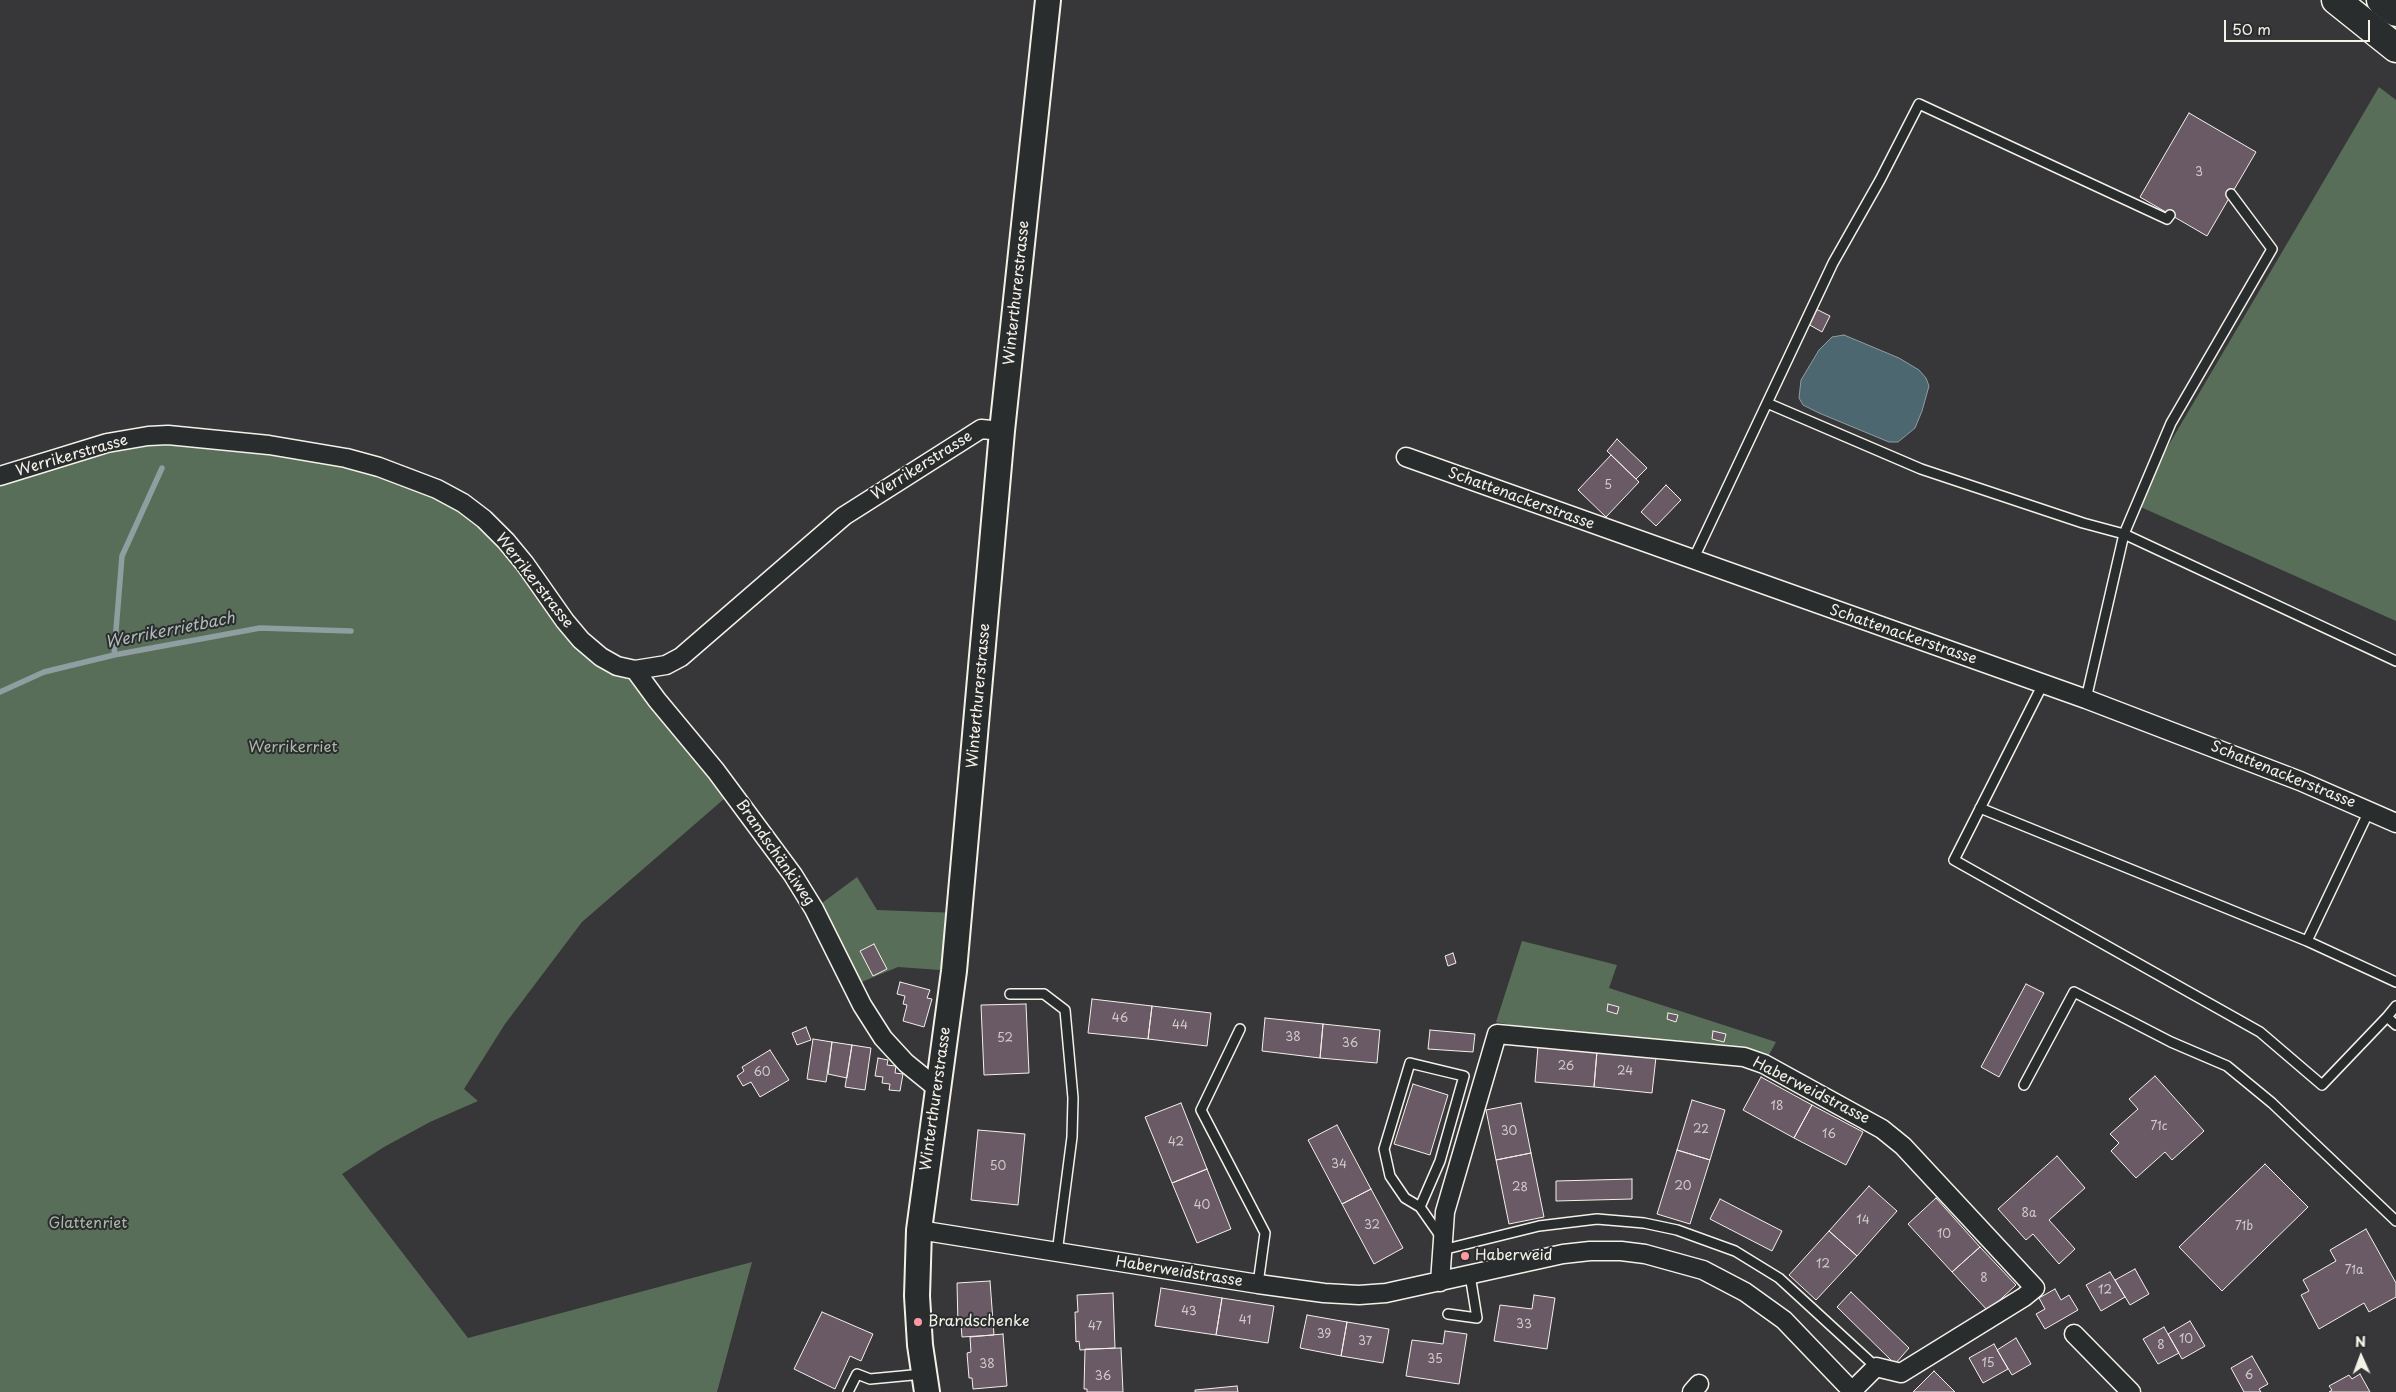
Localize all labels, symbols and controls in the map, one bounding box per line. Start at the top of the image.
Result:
scale bar [2226,10,2372,42]
text: 50 m [2232,17,2271,40]
house number: 3 [2195,166,2203,180]
street label: Winterthurerstrasse [1000,220,1034,366]
street label: Werrikerstrasse [868,428,976,504]
street label: Werrikerstrasse [14,431,130,481]
street label: Schattenackerstrasse [1445,464,1597,534]
house number: 5 [1604,479,1612,493]
street label: Werrikerstrasse [491,530,577,632]
street label: Schattenackerstrasse [1827,601,1979,669]
water label: Werrikerrietbach [104,609,236,653]
street label: Winterthurerstrasse [964,623,994,769]
street label: Schattenackerstrasse [2208,738,2358,812]
park label: Werrikerriet [248,739,338,757]
street label: Brandschänkiweg [732,796,818,910]
house number: 46 [1112,1012,1128,1026]
house number: 44 [1172,1019,1188,1033]
street label: Winterthurerstrasse [917,1026,955,1172]
house number: 38 [1285,1031,1301,1045]
house number: 52 [997,1032,1013,1046]
house number: 36 [1342,1037,1358,1051]
street label: Haberweidstrasse [1750,1054,1872,1128]
house number: 26 [1558,1060,1574,1074]
house number: 24 [1617,1065,1633,1079]
house number: 60 [753,1066,771,1080]
house number: 18 [1771,1100,1783,1114]
house number: 71c [2151,1120,2167,1134]
house number: 22 [1693,1123,1709,1137]
house number: 30 [1501,1125,1517,1139]
house number: 16 [1822,1128,1836,1142]
house number: 42 [1168,1136,1184,1150]
house number: 34 [1331,1158,1347,1172]
house number: 50 [990,1160,1006,1174]
house number: 20 [1674,1180,1692,1194]
house number: 28 [1512,1181,1528,1195]
house number: 40 [1194,1199,1210,1213]
house number: 8a [2022,1207,2036,1221]
house number: 14 [1856,1214,1870,1228]
park label: Glattenriet [49,1215,127,1233]
house number: 32 [1364,1219,1380,1233]
house number: 71b [2235,1220,2253,1234]
house number: 10 [1937,1228,1951,1242]
place label: Haberweid [1475,1247,1552,1265]
marker: Haberweid [1459,1250,1471,1262]
street label: Haberweidstrasse [1114,1253,1244,1291]
house number: 12 [1816,1258,1830,1272]
house number: 71a [2345,1264,2363,1278]
house number: 8 [1980,1272,1988,1286]
house number: 12 [2098,1284,2112,1298]
house number: 43 [1181,1305,1197,1319]
place label: Brandschenke [928,1313,1029,1331]
house number: 41 [1239,1314,1251,1328]
marker: Brandschenke [912,1316,924,1328]
house number: 33 [1516,1318,1532,1332]
house number: 47 [1088,1320,1102,1334]
house number: 39 [1317,1328,1331,1342]
text: N [2355,1331,2366,1352]
north arrow [2336,1332,2386,1382]
house number: 10 [2179,1333,2193,1347]
house number: 37 [1358,1335,1372,1349]
house number: 8 [2157,1339,2165,1353]
house number: 35 [1427,1353,1443,1367]
house number: 15 [1981,1357,1995,1371]
house number: 38 [979,1358,995,1372]
house number: 6 [2245,1369,2253,1383]
house number: 36 [1095,1370,1111,1384]

